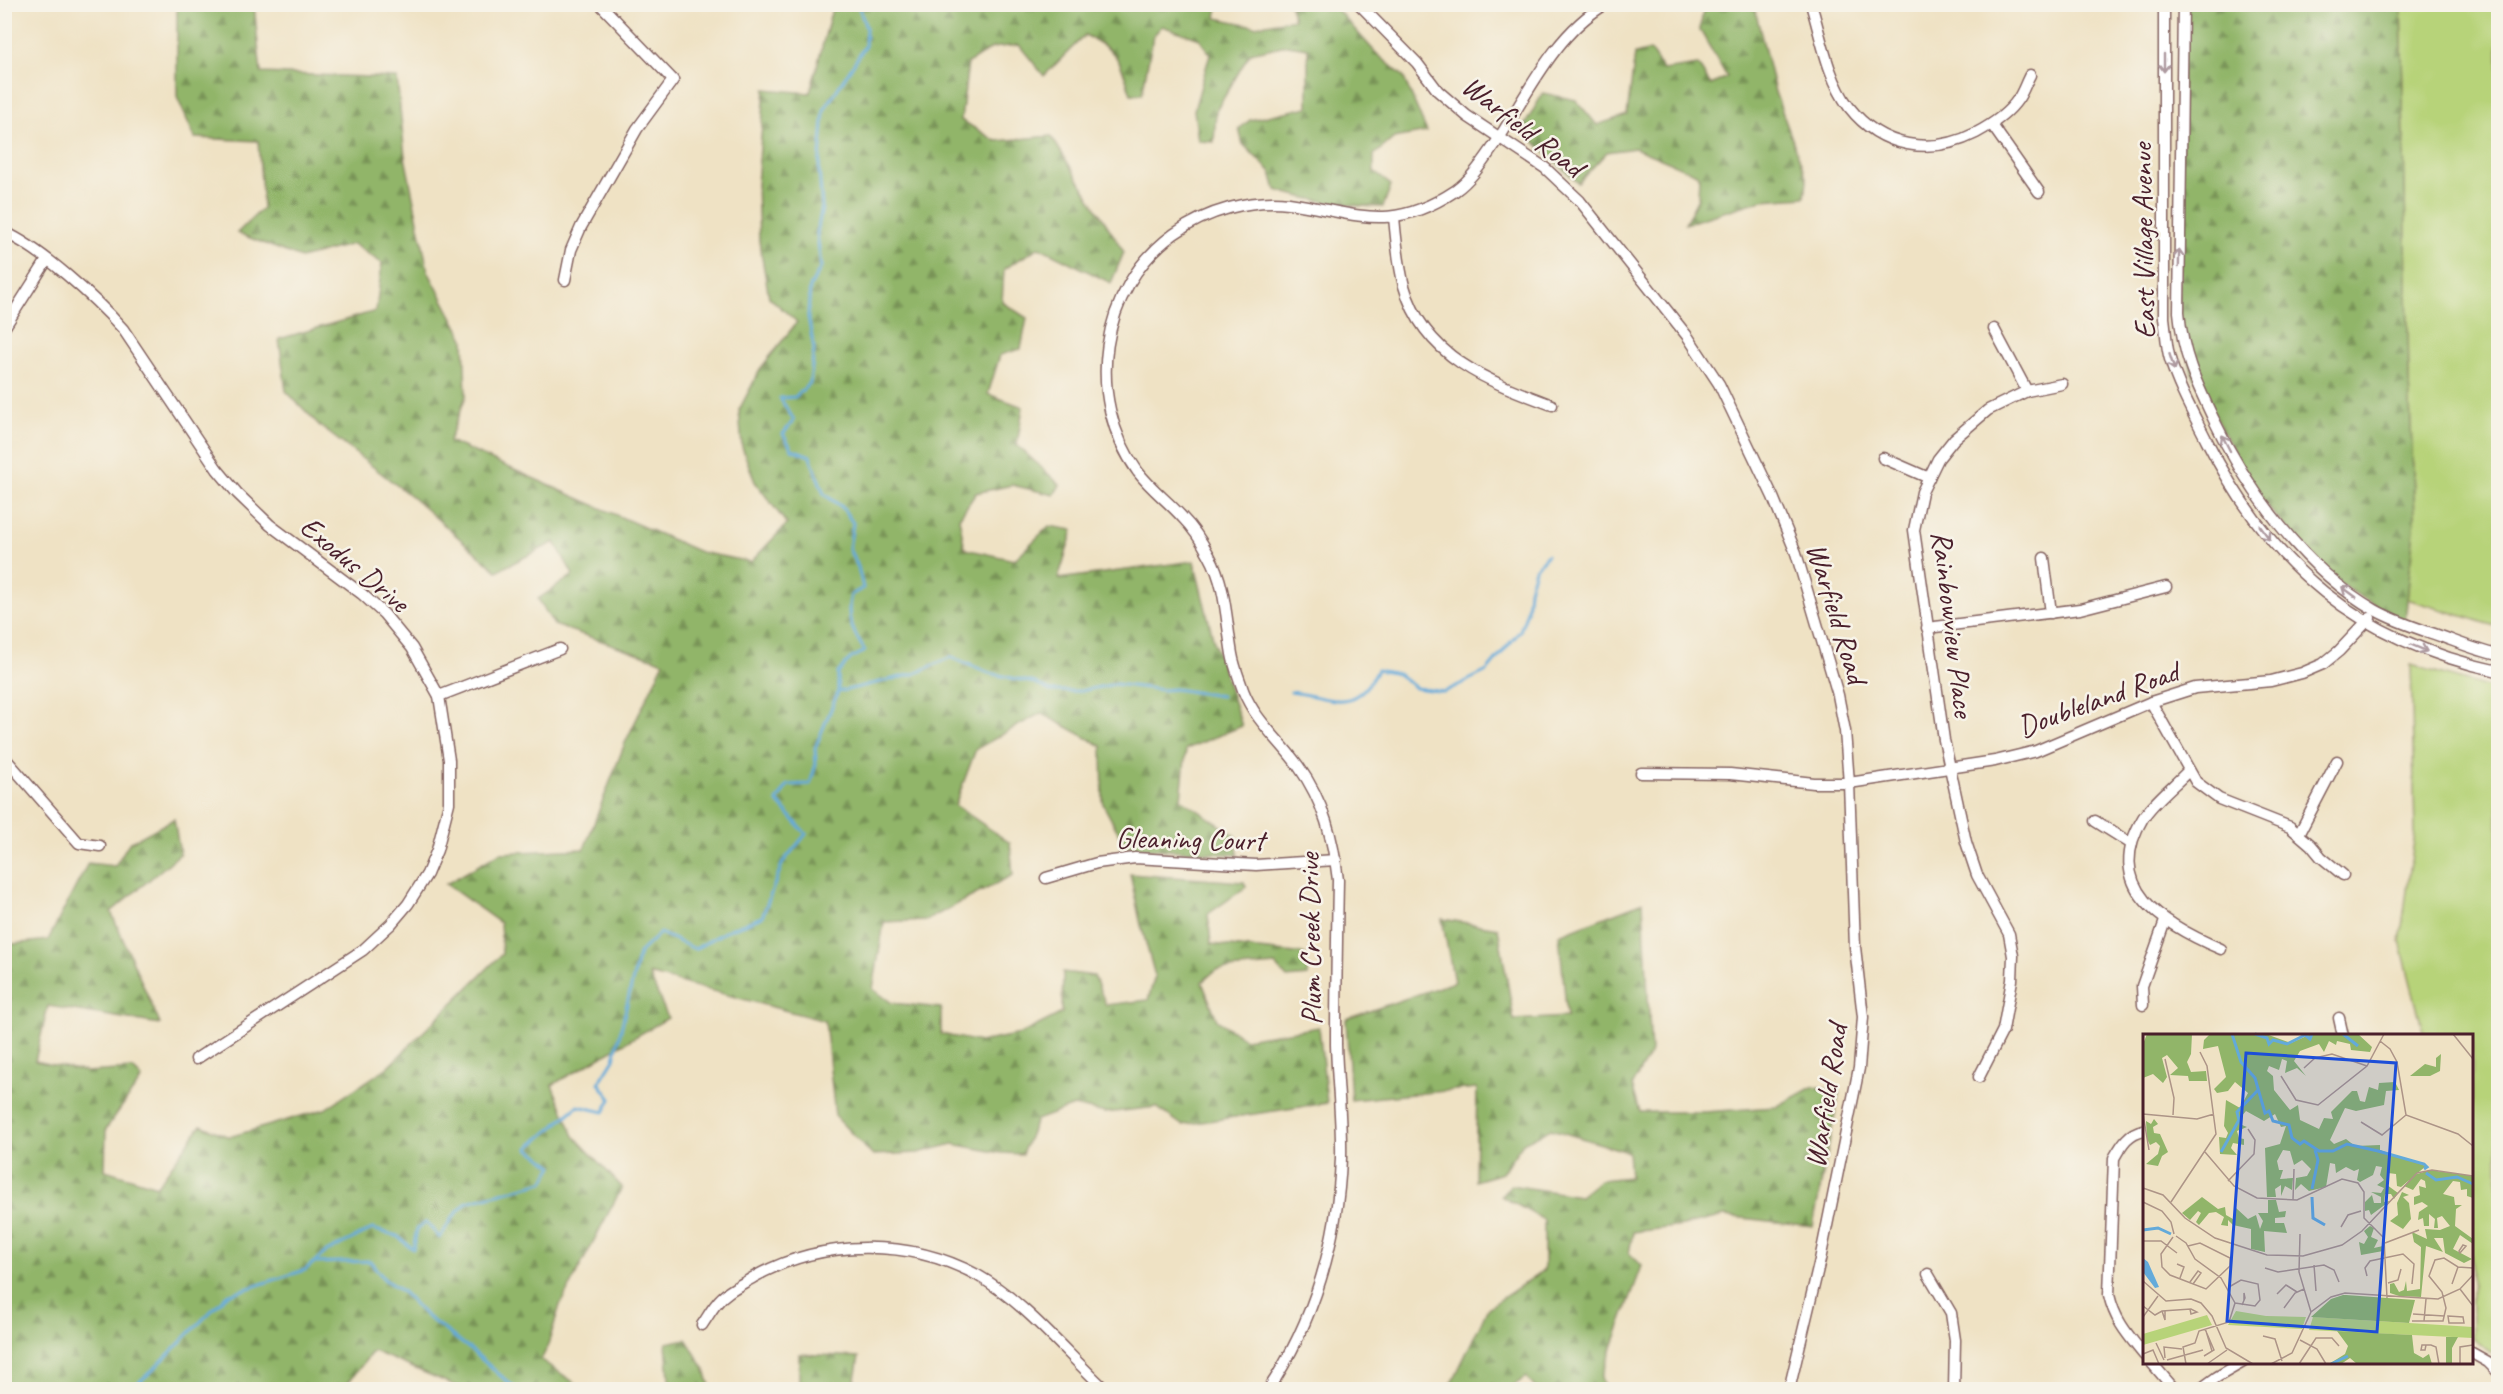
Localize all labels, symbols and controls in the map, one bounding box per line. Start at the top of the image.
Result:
one-way arrow [2158,52,2170,72]
street label: Warfield Road [1454,67,1595,188]
street label: East Village Avenue [2122,140,2164,339]
one-way arrow [2174,248,2185,268]
one-way arrow [2167,352,2178,371]
one-way arrow [2219,435,2231,453]
street label: Exodus Drive [293,507,419,622]
one-way arrow [2258,524,2271,540]
street label: Rainbowview Place [1923,529,1984,721]
street label: Warfield Road [1798,538,1878,692]
one-way arrow [2342,586,2358,598]
one-way arrow [2410,643,2428,654]
street label: Doubleland Road [2012,651,2188,746]
street label: Gleaning Court [1115,819,1269,859]
street label: Plum Creek Drive [1289,850,1331,1026]
street label: Warfield Road [1796,1018,1857,1170]
inset map [2143,1034,2473,1364]

